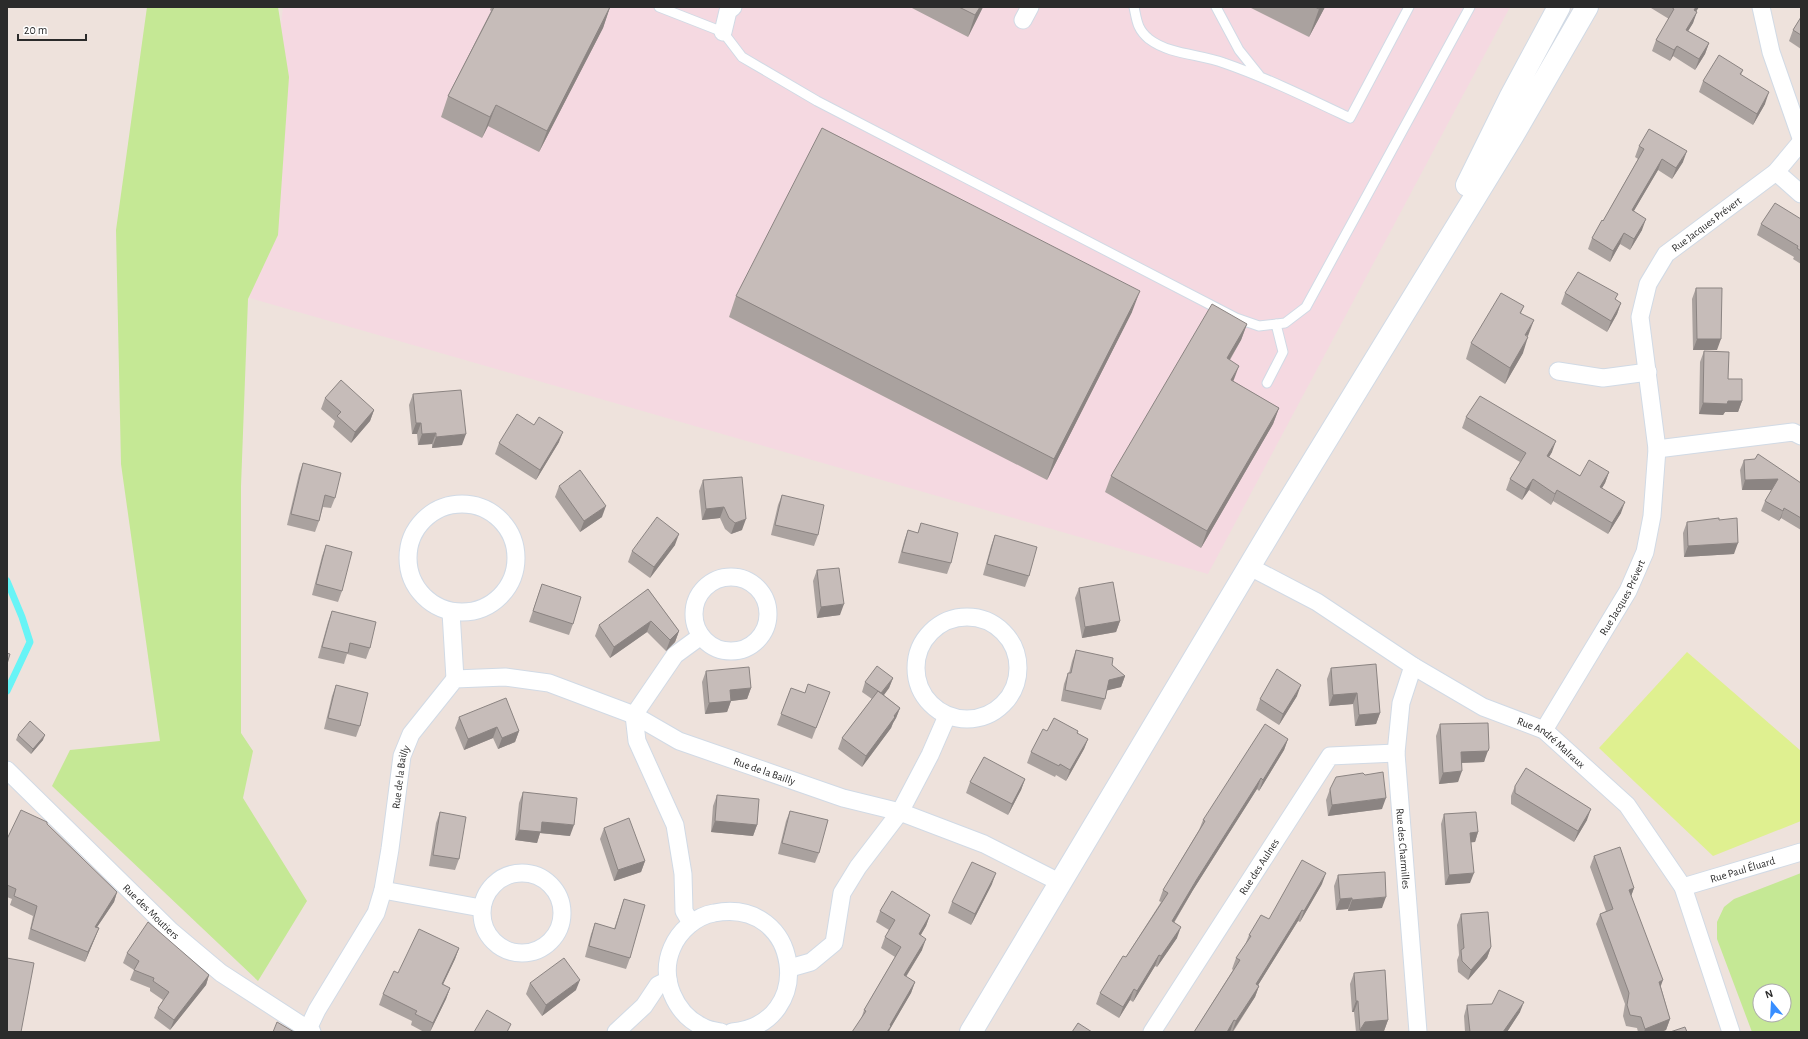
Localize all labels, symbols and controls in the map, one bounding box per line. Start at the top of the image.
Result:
scale bar [18,16,86,42]
text: 20 m [24,24,47,36]
street label: Rue Jacques Prévert [1669,194,1744,254]
street label: Rue Jacques Prévert [1597,558,1647,637]
street label: Rue André Malraux [1516,715,1588,770]
street label: Rue de la Bailly [390,743,411,809]
street label: Rue de la Bailly [732,755,797,787]
street label: Rue des Charmilles [1395,808,1412,889]
street label: Rue des Aulnes [1237,836,1281,896]
street label: Rue Paul Éluard [1709,854,1776,884]
street label: Rue des Moutiers [121,882,181,941]
north arrow [1752,983,1792,1023]
text: N [1764,988,1774,1000]

